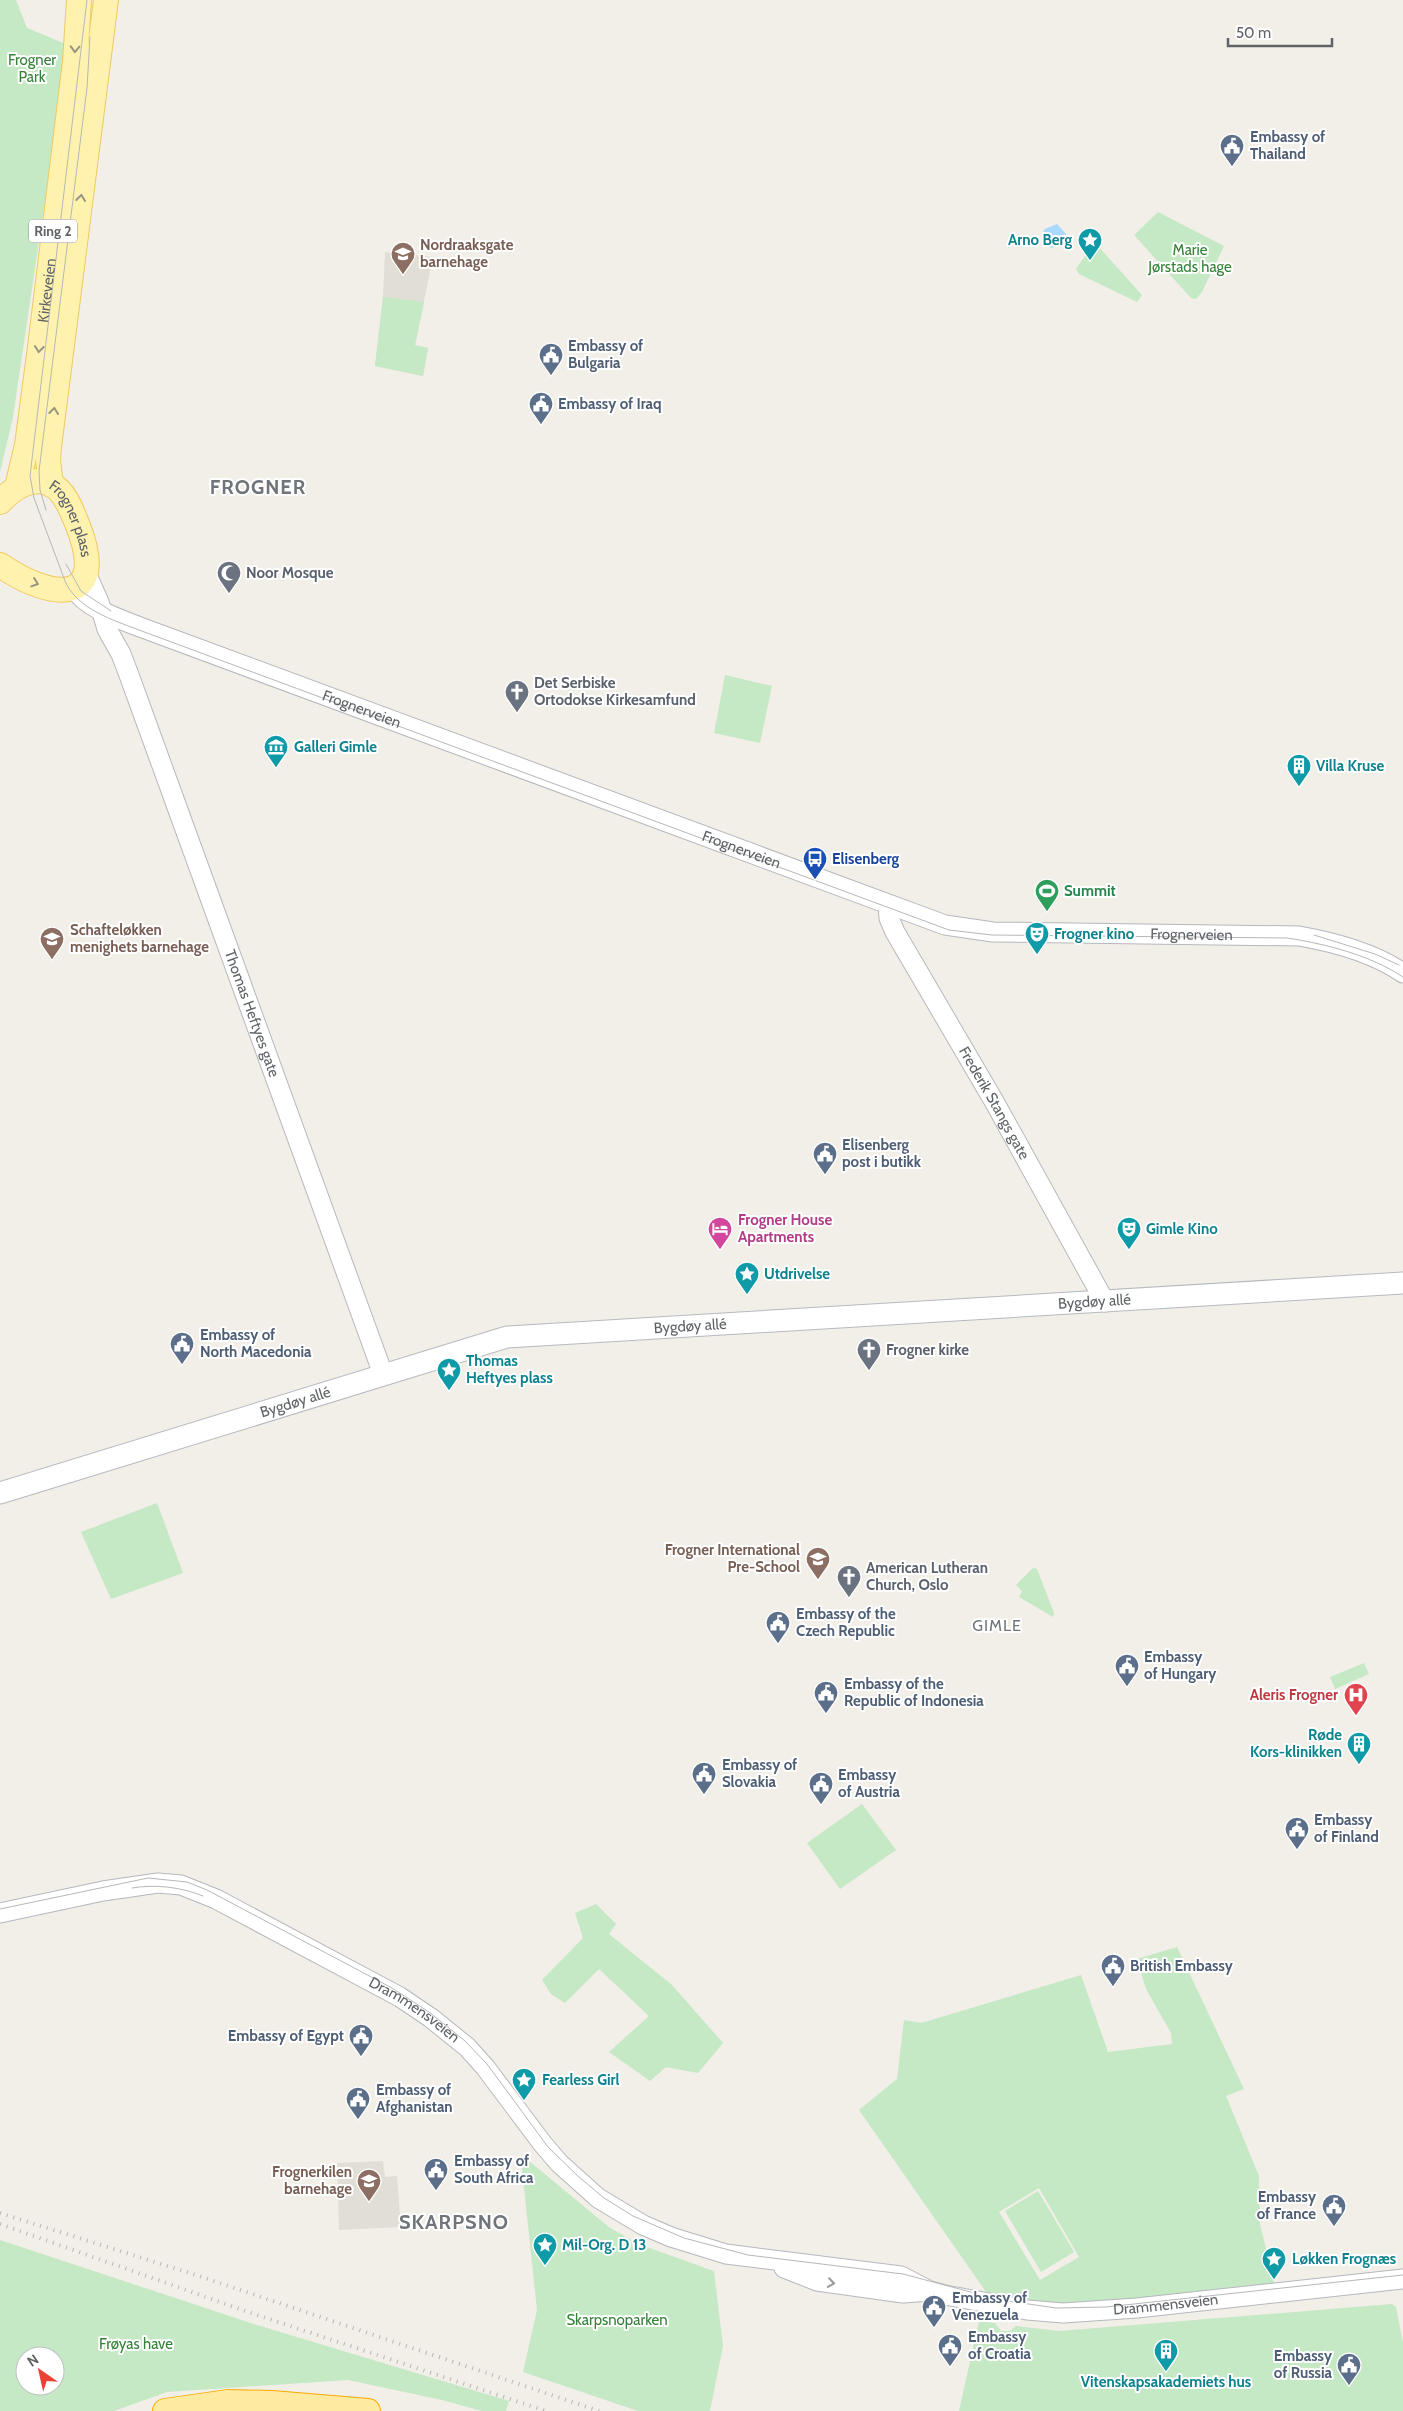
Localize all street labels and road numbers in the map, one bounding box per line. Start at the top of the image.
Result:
road number: Ring 2 [29,220,77,242]
street label: Kirkeveien [34,257,60,324]
street label: Frogner plass [46,476,95,558]
street label: Frognerveien [320,686,403,732]
street label: Frognerveien [700,827,783,872]
street label: Frognerveien [1150,925,1233,944]
street label: Thomas Heftyes gate [221,947,284,1080]
street label: Frederik Stangs gate [955,1043,1034,1163]
street label: Bygdøy allé [1058,1290,1132,1313]
street label: Bygdøy allé [653,1315,727,1337]
street label: Bygdøy allé [258,1383,333,1421]
street label: Drammensveien [366,1973,463,2046]
street label: Drammensveien [1113,2290,1219,2319]

